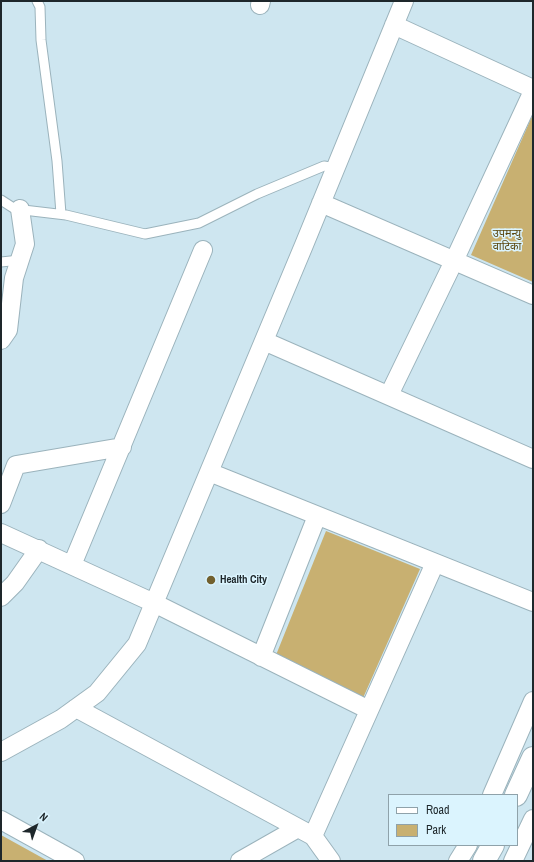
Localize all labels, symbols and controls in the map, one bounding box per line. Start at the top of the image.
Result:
park label: उपमन्यु वाटिका [493,227,521,253]
place label: Health City [220,573,267,587]
marker: Health City [205,574,217,586]
legend [388,794,518,846]
text: Road [426,802,450,818]
north arrow [16,806,56,846]
text: N [37,810,51,824]
text: Park [426,822,446,838]

